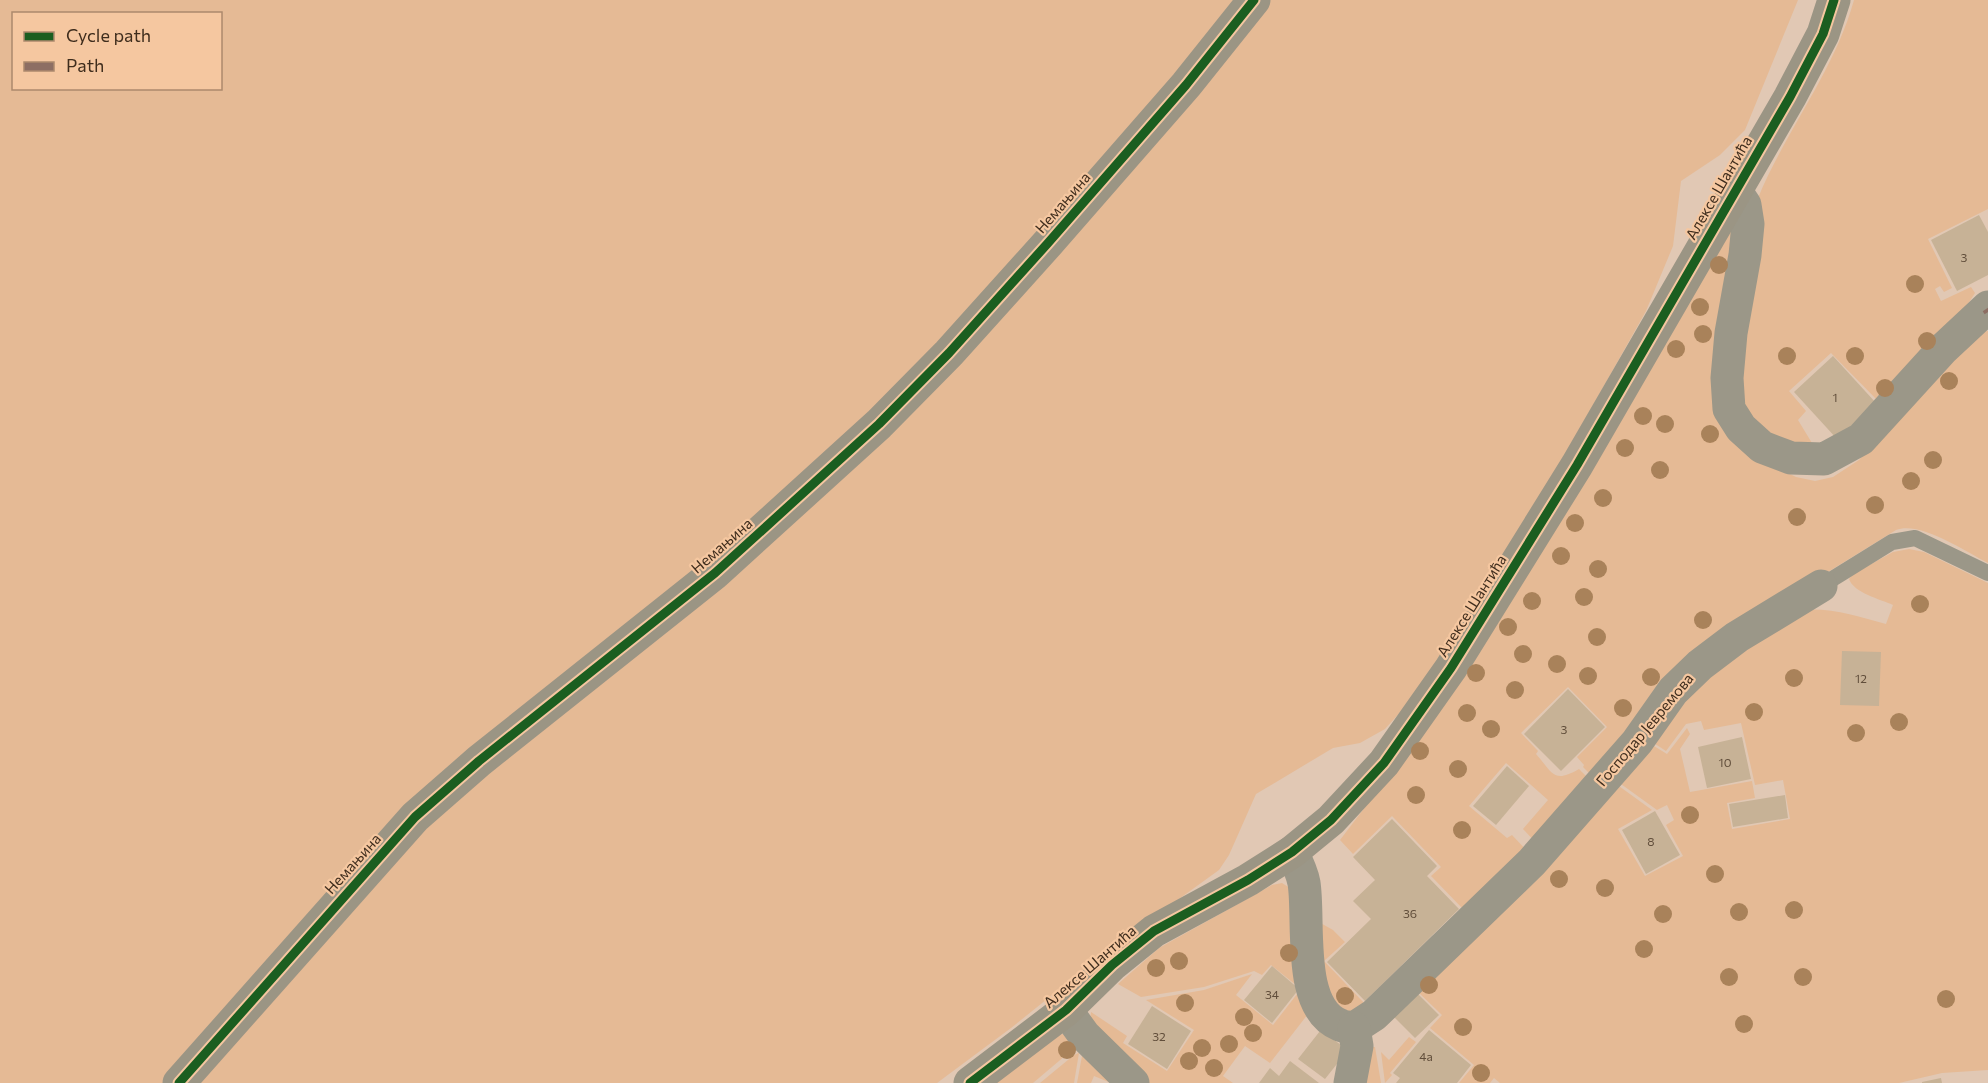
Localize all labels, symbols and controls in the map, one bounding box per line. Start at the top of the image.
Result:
legend [12,12,222,90]
text: Cycle path [66,24,151,46]
text: Path [66,54,104,76]
street label: Алексе Шантића [1681,132,1755,243]
street label: Немањина [1031,168,1094,237]
house number: 3 [1961,250,1968,264]
house number: 1 [1832,390,1838,404]
street label: Немањина [687,514,756,577]
street label: Алексе Шантића [1433,551,1510,660]
street label: Господар Јевремова [1592,669,1697,789]
house number: 12 [1855,671,1867,685]
house number: 3 [1561,722,1568,736]
house number: 10 [1719,755,1732,769]
street label: Немањина [320,829,384,897]
house number: 8 [1647,834,1655,848]
house number: 36 [1403,906,1417,920]
street label: Алексе Шантића [1039,921,1139,1011]
house number: 34 [1265,987,1279,1001]
house number: 32 [1152,1029,1166,1043]
house number: 4a [1419,1049,1433,1063]

